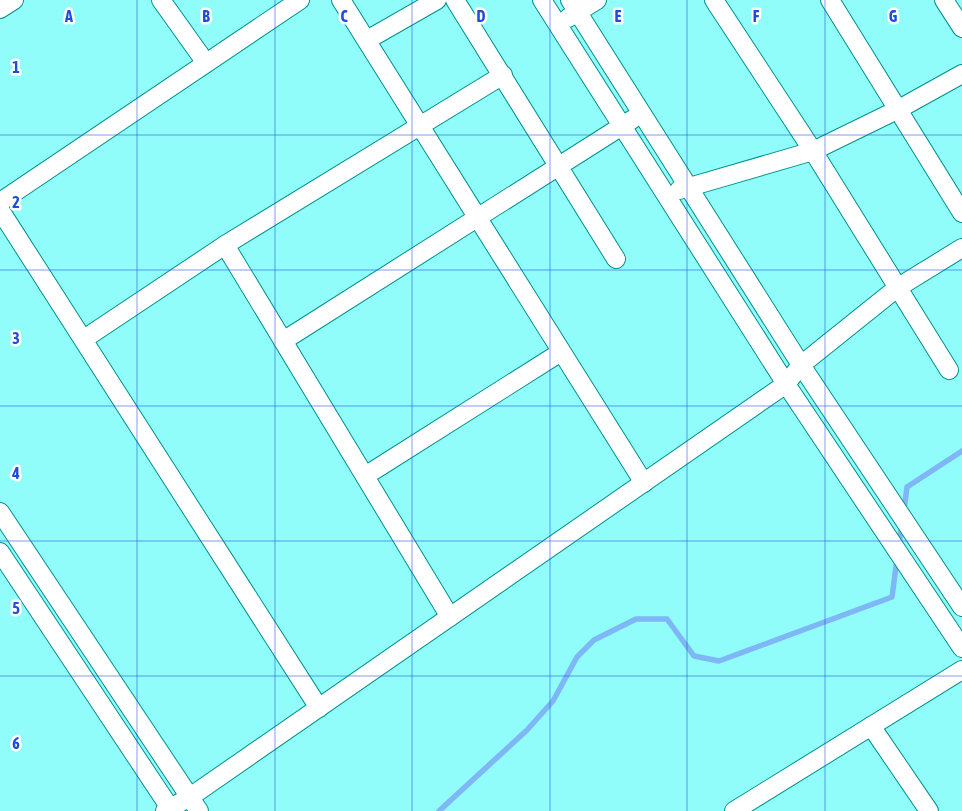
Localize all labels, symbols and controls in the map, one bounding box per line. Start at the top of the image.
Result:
text: A [64,7,73,25]
text: B [202,7,210,25]
text: C [340,7,348,25]
text: D [477,7,486,25]
text: E [615,7,622,25]
text: F [753,7,760,25]
text: G [889,7,898,25]
text: 1 [12,58,20,76]
text: 2 [12,193,20,211]
text: 3 [12,329,20,347]
text: 4 [11,464,20,482]
text: 5 [12,599,20,617]
text: 6 [12,734,20,752]

